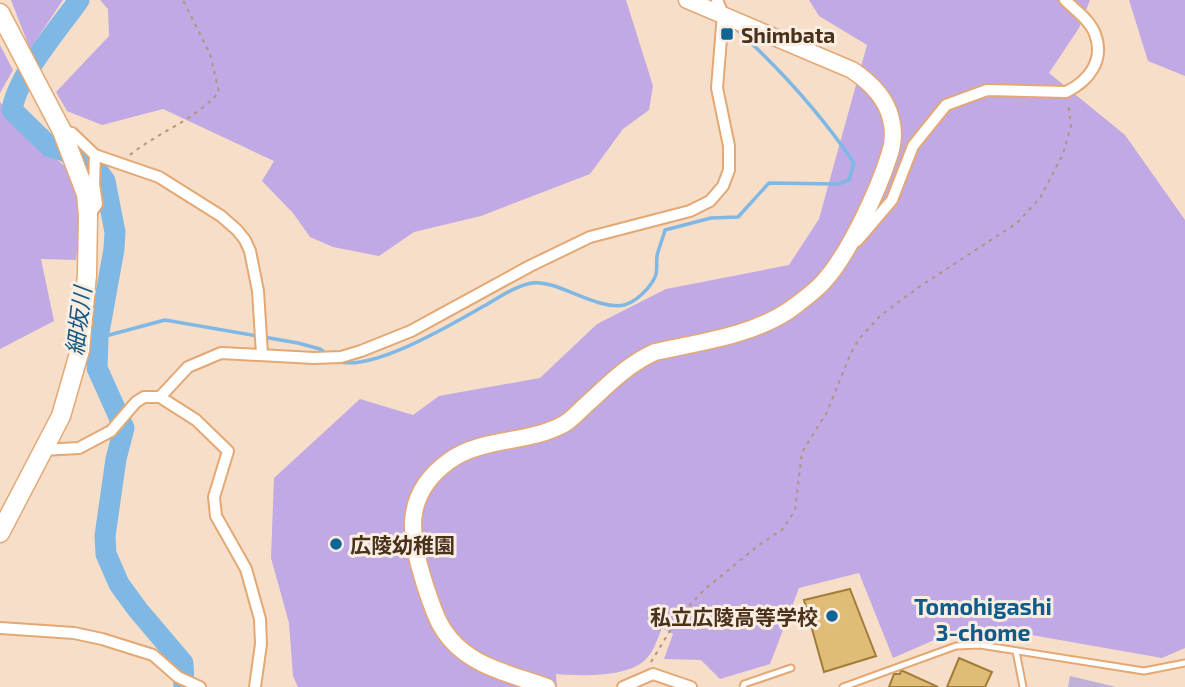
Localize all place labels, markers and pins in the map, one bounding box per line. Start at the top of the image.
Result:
place label: Shimbata [741,22,835,47]
marker: Shimbata [719,26,735,42]
place label: 広陵幼稚園 [350,532,455,557]
marker: 広陵幼稚園 [328,536,344,552]
place label: 私立広陵高等学校 [650,604,818,629]
marker: 私立広陵高等学校 [824,608,840,624]

